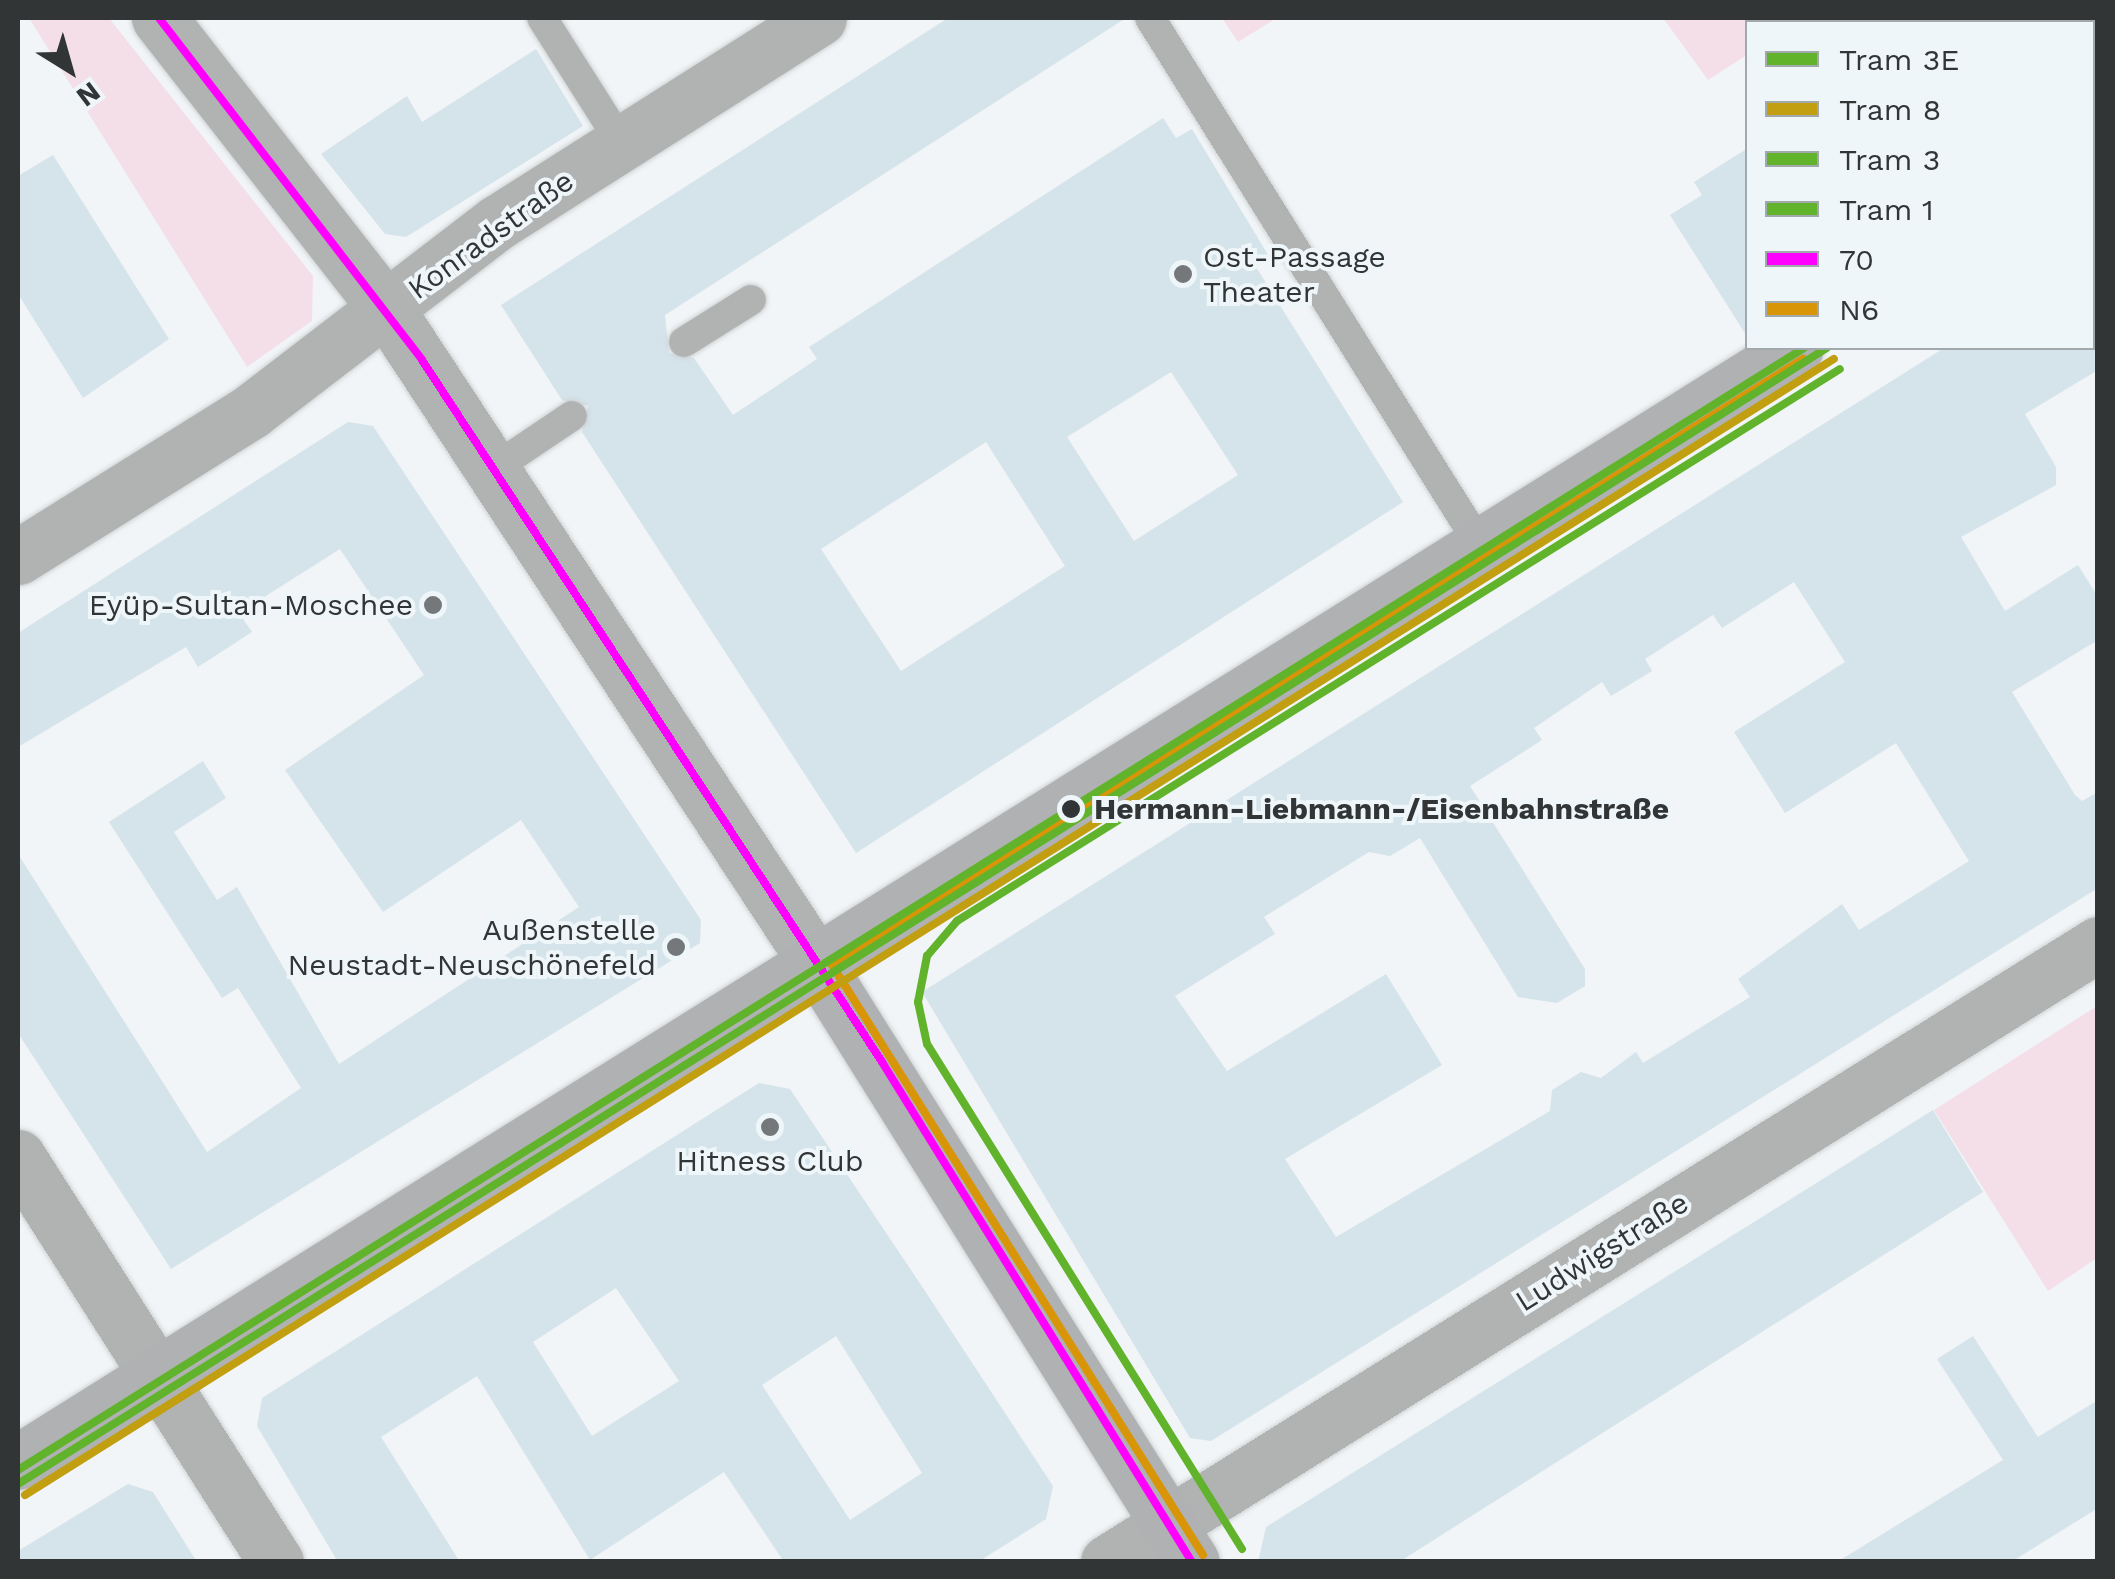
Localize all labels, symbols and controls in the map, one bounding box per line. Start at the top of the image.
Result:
north arrow [20,20,120,120]
legend [1745,20,2095,350]
text: Tram 3E [1839,42,1959,77]
text: N [70,75,107,114]
text: Tram 8 [1839,92,1941,127]
text: Tram 3 [1839,142,1940,177]
street label: Konradstraße [401,163,581,307]
text: Tram 1 [1839,192,1934,227]
place label: Ost-Passage Theater [1203,239,1386,310]
text: 70 [1839,242,1874,277]
marker: Ost-Passage Theater [1172,263,1194,285]
text: N6 [1839,292,1879,327]
place label: Eyüp-Sultan-Moschee [89,587,413,623]
marker: Eyüp-Sultan-Moschee [422,594,444,616]
place label: Hermann-Liebmann-/Eisenbahnstraße [1094,791,1669,827]
marker: Hermann-Liebmann-/Eisenbahnstraße [1058,796,1084,822]
place label: Außenstelle Neustadt-Neuschönefeld [288,912,656,982]
marker: Außenstelle Neustadt-Neuschönefeld [665,936,687,958]
marker: Hitness Club [759,1116,781,1138]
place label: Hitness Club [676,1143,864,1179]
street label: Ludwigstraße [1509,1185,1695,1319]

